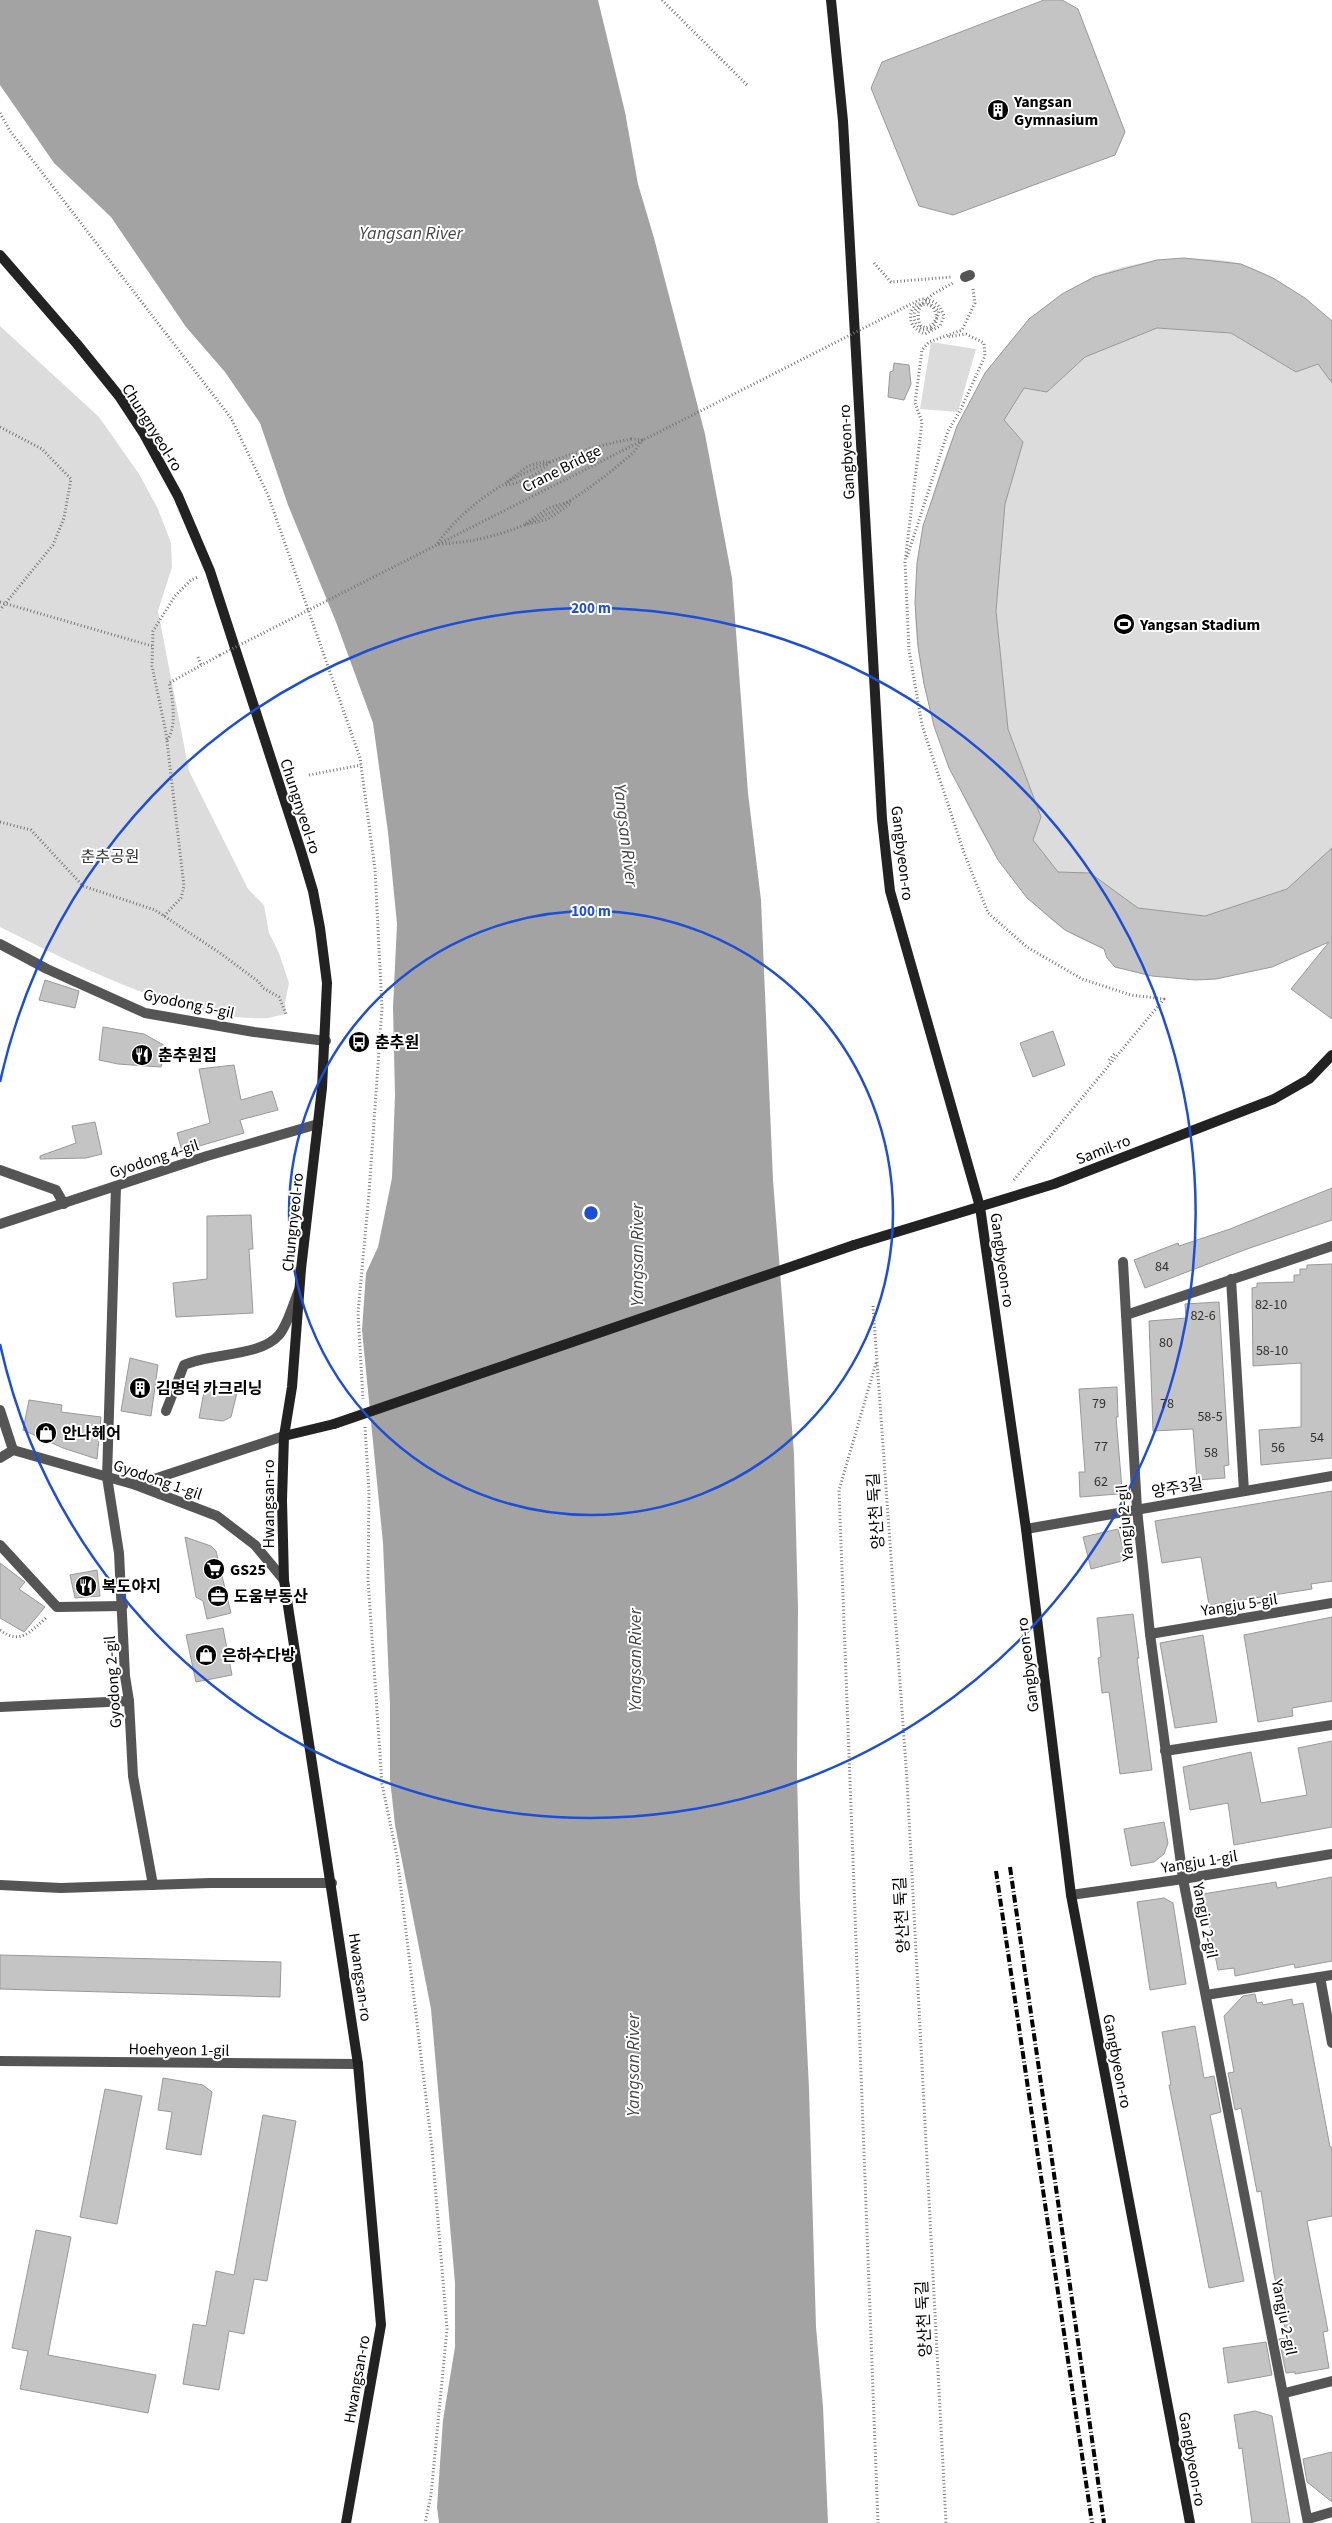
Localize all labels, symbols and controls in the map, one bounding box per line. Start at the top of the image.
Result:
place label: Yangsan Gymnasium [1013,91,1098,131]
building icon: Yangsan Gymnasium [986,98,1010,122]
water label: Yangsan River [359,221,463,246]
street label: Chungnyeol-ro [117,380,188,475]
street label: Gangbyeon-ro [834,404,860,500]
street label: Crane Bridge [518,440,605,498]
text: 200 m [571,598,611,619]
sports icon: Yangsan Stadium [1112,612,1136,636]
place label: Yangsan Stadium [1139,614,1260,636]
street label: Chungnyeol-ro [274,756,326,857]
water label: Yangsan River [607,782,644,889]
street label: Gangbyeon-ro [885,804,919,902]
park label: 춘추공원 [81,846,139,868]
text: 100 m [571,901,611,922]
street label: Gyodong 5-gil [141,984,236,1024]
bus stop icon: 춘추원 [347,1030,371,1054]
place label: 춘추원 [375,1032,419,1054]
restaurant icon: 춘추원집 [130,1043,154,1067]
place label: 춘추원집 [158,1045,217,1067]
street label: Samil-ro [1073,1129,1134,1170]
street label: Gyodong 4-gil [107,1134,202,1184]
street label: Chungnyeol-ro [277,1172,309,1273]
water label: Yangsan River [625,1203,650,1307]
centre of rings [582,1204,600,1222]
street label: Gangbyeon-ro [984,1211,1020,1309]
house number: 84 [1155,1257,1169,1277]
house number: 82-10 [1255,1295,1287,1315]
house number: 82-6 [1190,1306,1216,1326]
house number: 80 [1159,1333,1173,1353]
house number: 58-10 [1256,1341,1288,1361]
building icon: 김명덕 카크리닝 [128,1376,152,1400]
place label: 김명덕 카크리닝 [156,1378,262,1400]
house number: 79 [1092,1394,1106,1414]
house number: 78 [1160,1394,1174,1414]
house number: 58-5 [1197,1407,1223,1427]
shop icon: 안나헤어 [34,1421,58,1445]
place label: 안나헤어 [62,1423,121,1445]
house number: 54 [1310,1428,1324,1448]
house number: 77 [1094,1437,1108,1457]
house number: 56 [1271,1438,1285,1458]
house number: 58 [1204,1443,1218,1463]
street label: Gyodong 1-gil [110,1454,205,1505]
street label: Hwangsan-ro [258,1459,280,1549]
street label: 양산천 둑길 [862,1472,890,1550]
house number: 62 [1094,1472,1108,1492]
street label: 양주3길 [1150,1473,1205,1503]
street label: Yangju 2-gil [1111,1484,1139,1563]
supermarket icon: GS25 [202,1557,226,1581]
place label: GS25 [230,1559,266,1581]
restaurant icon: 복도야지 [74,1574,98,1598]
place label: 복도야지 [102,1576,161,1598]
office icon: 도움부동산 [206,1584,230,1608]
place label: 도움부동산 [234,1586,308,1608]
street label: Yangju 5-gil [1198,1588,1279,1622]
water label: Yangsan River [623,1608,648,1712]
street label: Gangbyeon-ro [1011,1616,1045,1714]
street label: Gyodong 2-gil [99,1635,127,1729]
shop icon: 은하수다방 [194,1643,218,1667]
place label: 은하수다방 [222,1645,296,1667]
street label: Yangju 1-gil [1158,1845,1239,1879]
street label: 양산천 둑길 [889,1876,915,1954]
street label: Yangju 2-gil [1187,1879,1223,1960]
street label: Hwangsan-ro [343,1931,377,2023]
street label: Gangbyeon-ro [1097,2012,1137,2110]
water label: Yangsan River [621,2013,646,2117]
street label: Hoehyeon 1-gil [128,2038,230,2062]
street label: Yangju 2-gil [1266,2276,1302,2357]
street label: 양산천 둑길 [911,2280,937,2358]
street label: Hwangsan-ro [338,2333,376,2425]
street label: Gangbyeon-ro [1173,2410,1211,2508]

